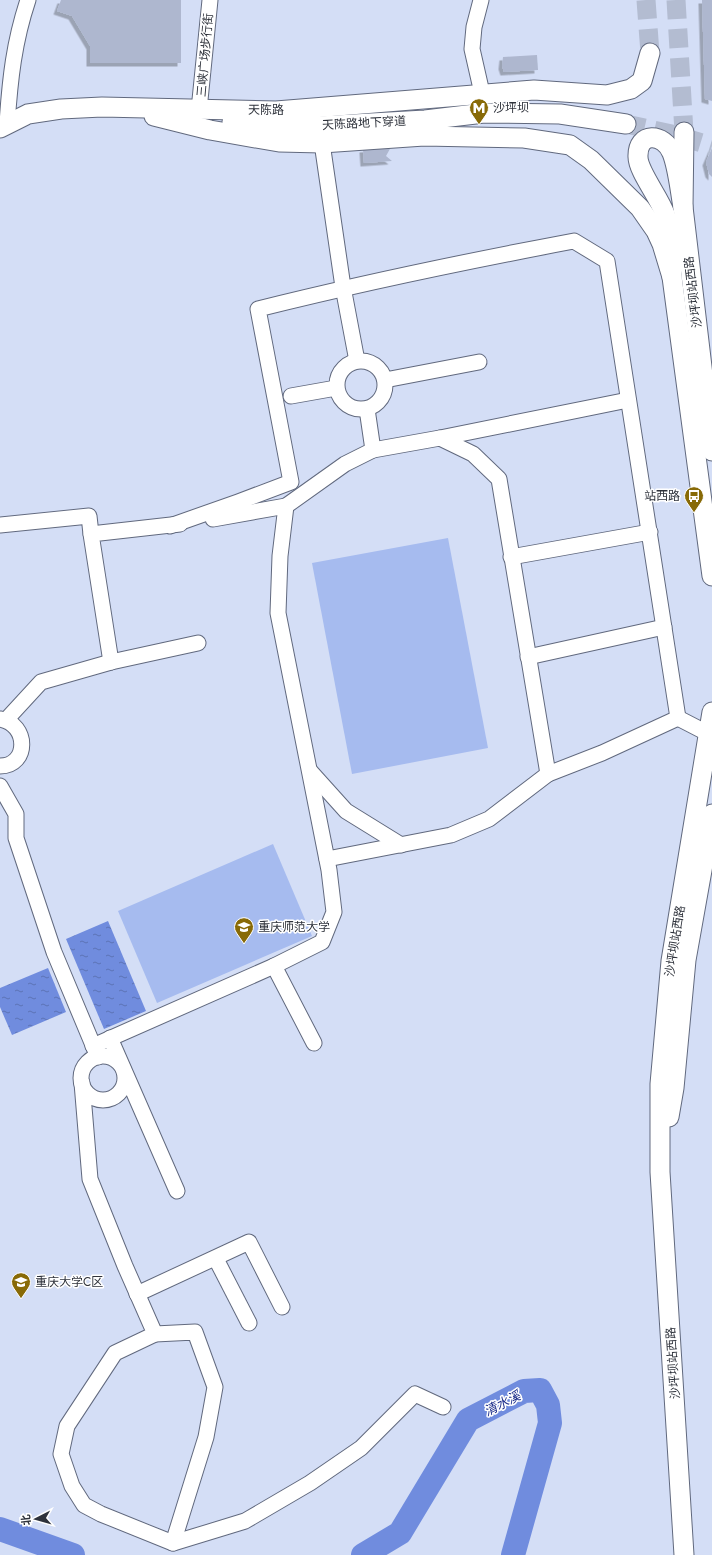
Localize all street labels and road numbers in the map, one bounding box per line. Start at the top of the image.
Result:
street label: 三峡广场步行街 [192,12,218,98]
street label: 天陈路 [248,101,284,119]
street label: 天陈路地下穿道 [322,112,406,134]
street label: 沙坪坝站西路 [680,255,706,329]
street label: 沙坪坝站西路 [660,904,690,978]
street label: 沙坪坝站西路 [662,1326,684,1400]

